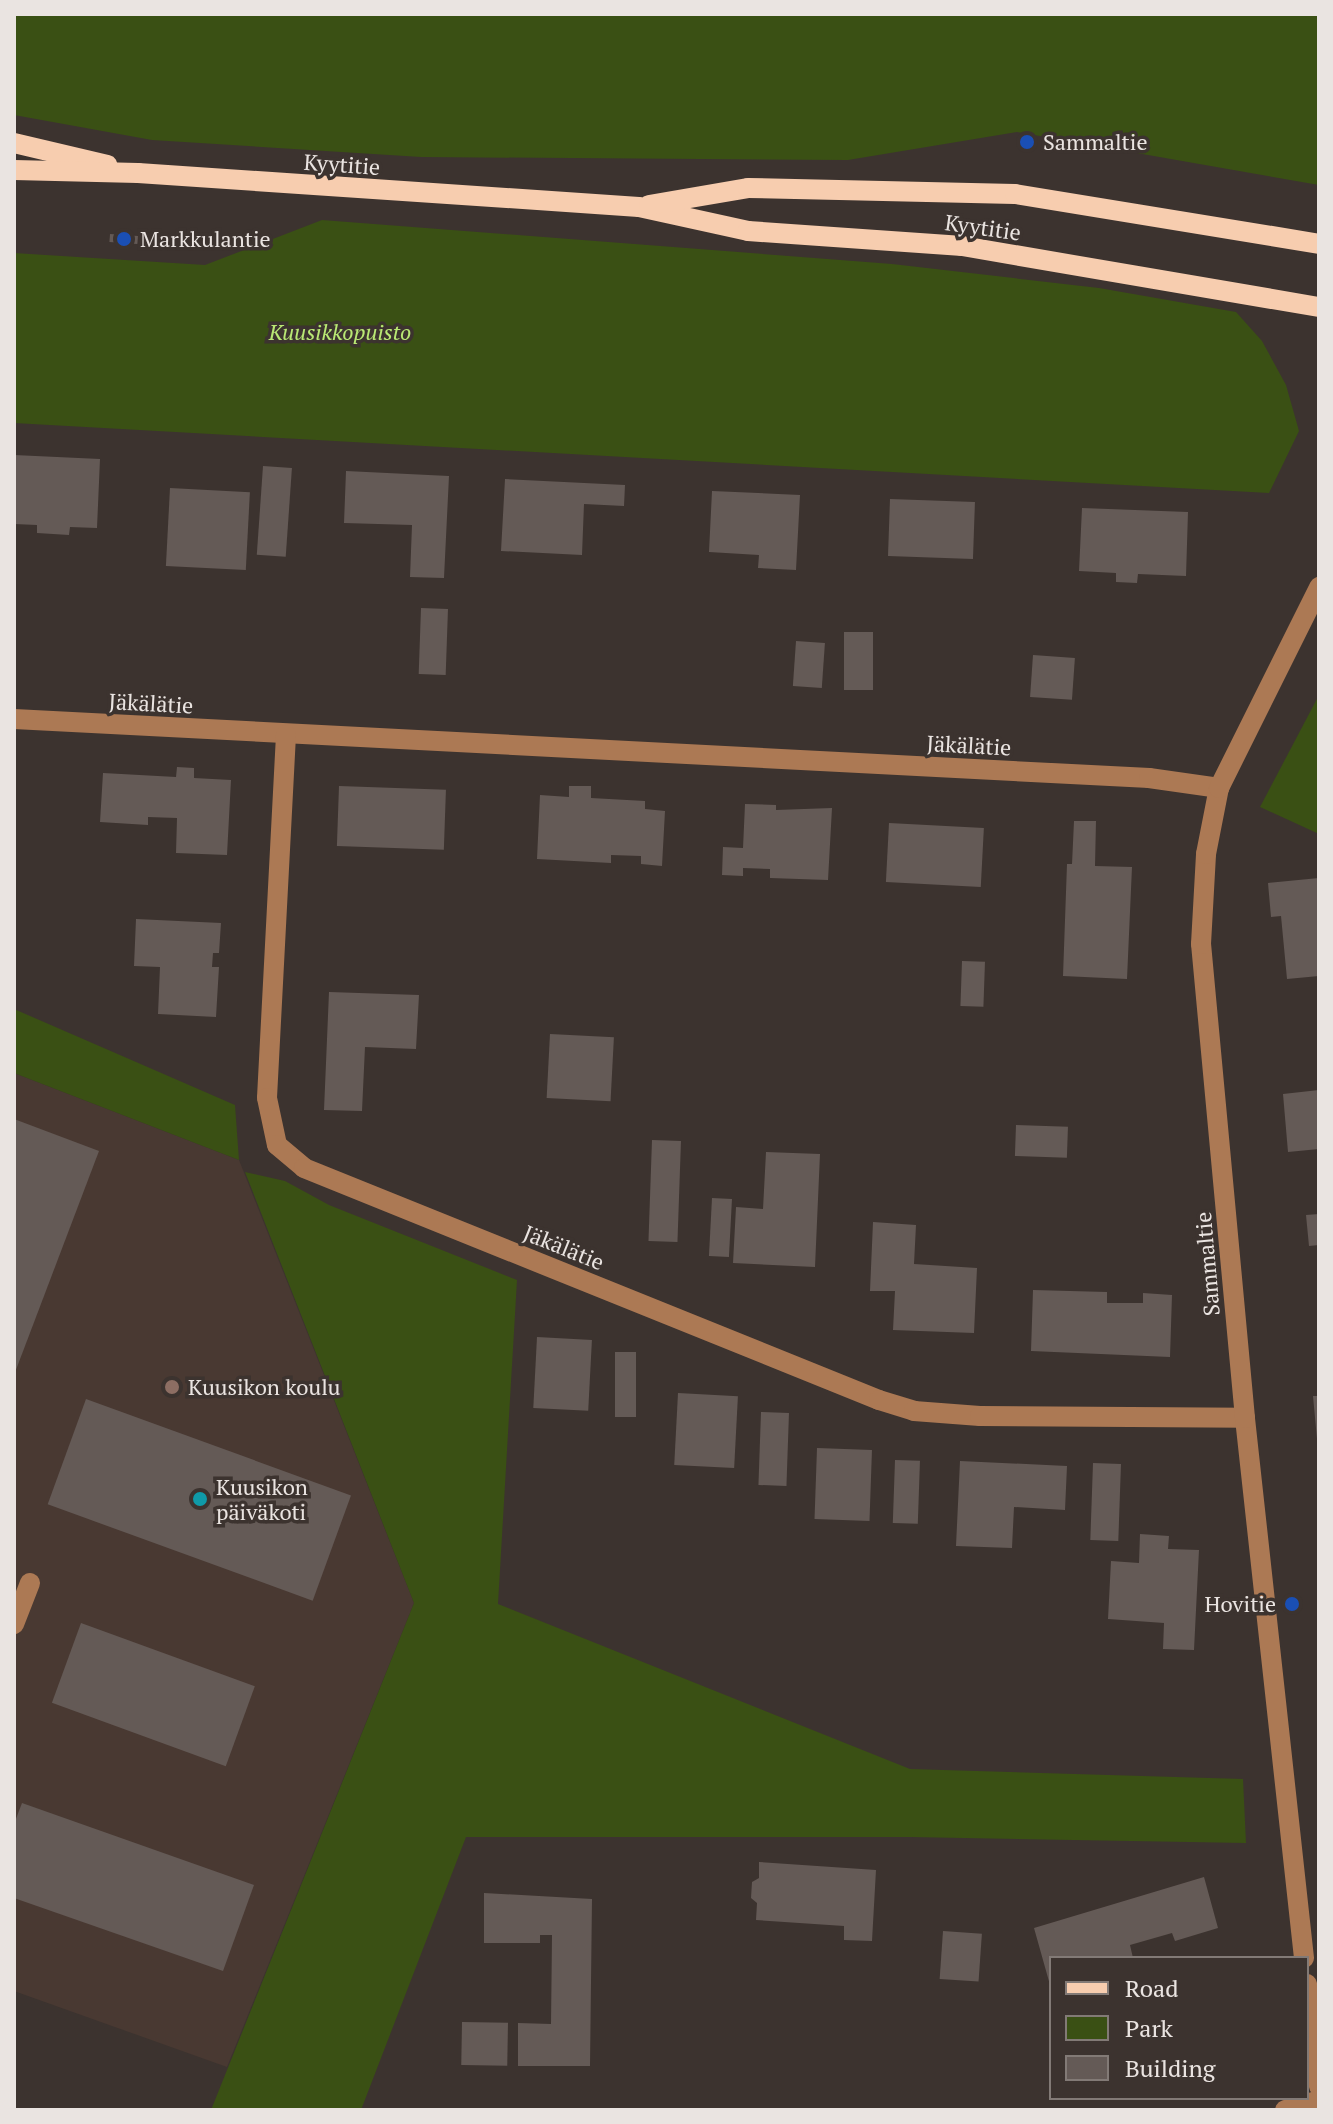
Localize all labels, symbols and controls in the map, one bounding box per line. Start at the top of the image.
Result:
place label: Sammaltie [1043,129,1147,155]
marker: Sammaltie [1018,133,1036,151]
street label: Kyytitie [303,148,381,180]
street label: Kyytitie [943,209,1023,245]
place label: Markkulantie [140,226,271,252]
marker: Markkulantie [115,230,133,248]
park label: Kuusikkopuisto [269,319,411,345]
street label: Jäkälätie [108,688,194,718]
street label: Jäkälätie [926,730,1012,760]
street label: Sammaltie [1189,1211,1225,1317]
street label: Jäkälätie [520,1219,608,1275]
place label: Kuusikon koulu [188,1374,340,1400]
marker: Kuusikon koulu [163,1378,181,1396]
place label: Kuusikon päiväkoti [216,1473,308,1524]
marker: Kuusikon päiväkoti [191,1490,209,1508]
place label: Hovitie [1205,1591,1276,1617]
marker: Hovitie [1283,1595,1301,1613]
legend [1049,1956,1309,2100]
text: Road [1125,1972,1179,2004]
text: Park [1125,2012,1173,2044]
text: Building [1125,2052,1215,2084]

